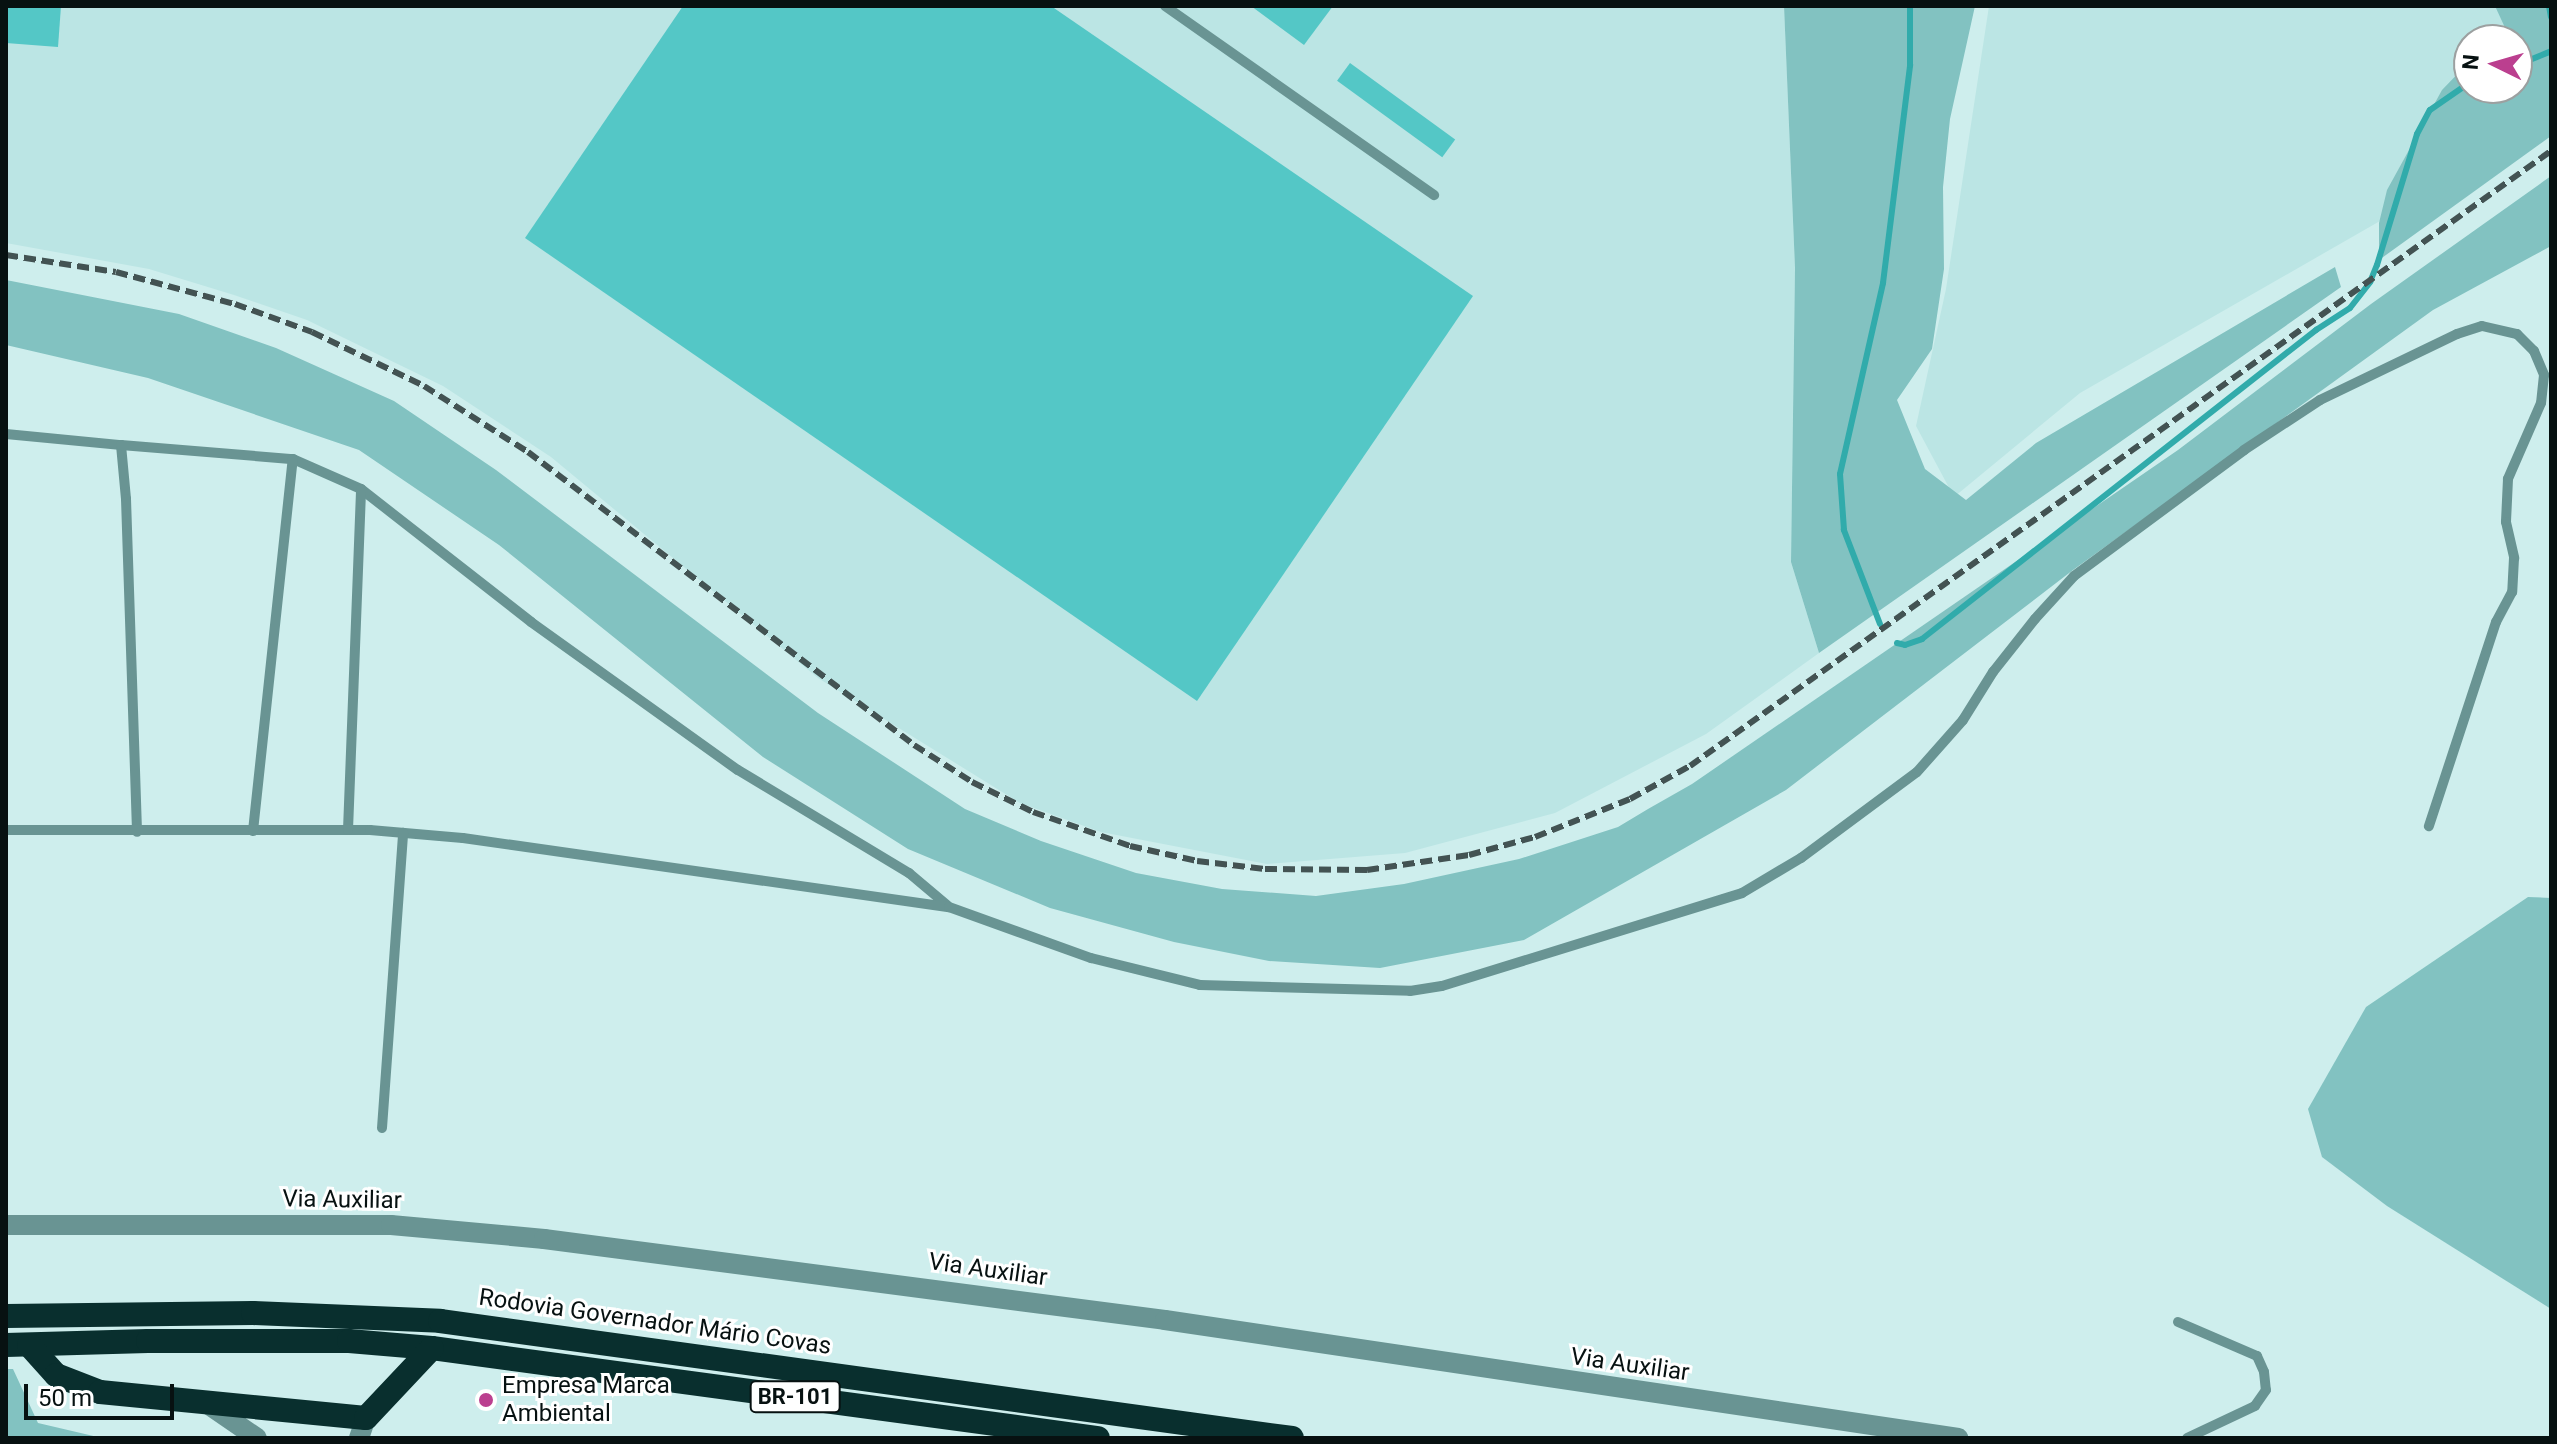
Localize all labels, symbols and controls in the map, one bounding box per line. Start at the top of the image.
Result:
north arrow [2453,24,2533,104]
text: N [2457,53,2484,71]
street label: Via Auxiliar [282,1185,402,1215]
street label: Via Auxiliar [927,1247,1049,1293]
street label: Rodovia Governador Mário Covas [477,1283,833,1361]
street label: Via Auxiliar [1569,1342,1691,1388]
scale bar [28,1368,178,1418]
place label: Empresa Marca Ambiental [502,1372,670,1428]
road number: BR-101 [749,1379,841,1415]
text: 50 m [38,1384,92,1412]
marker: Empresa Marca Ambiental [477,1391,495,1409]

